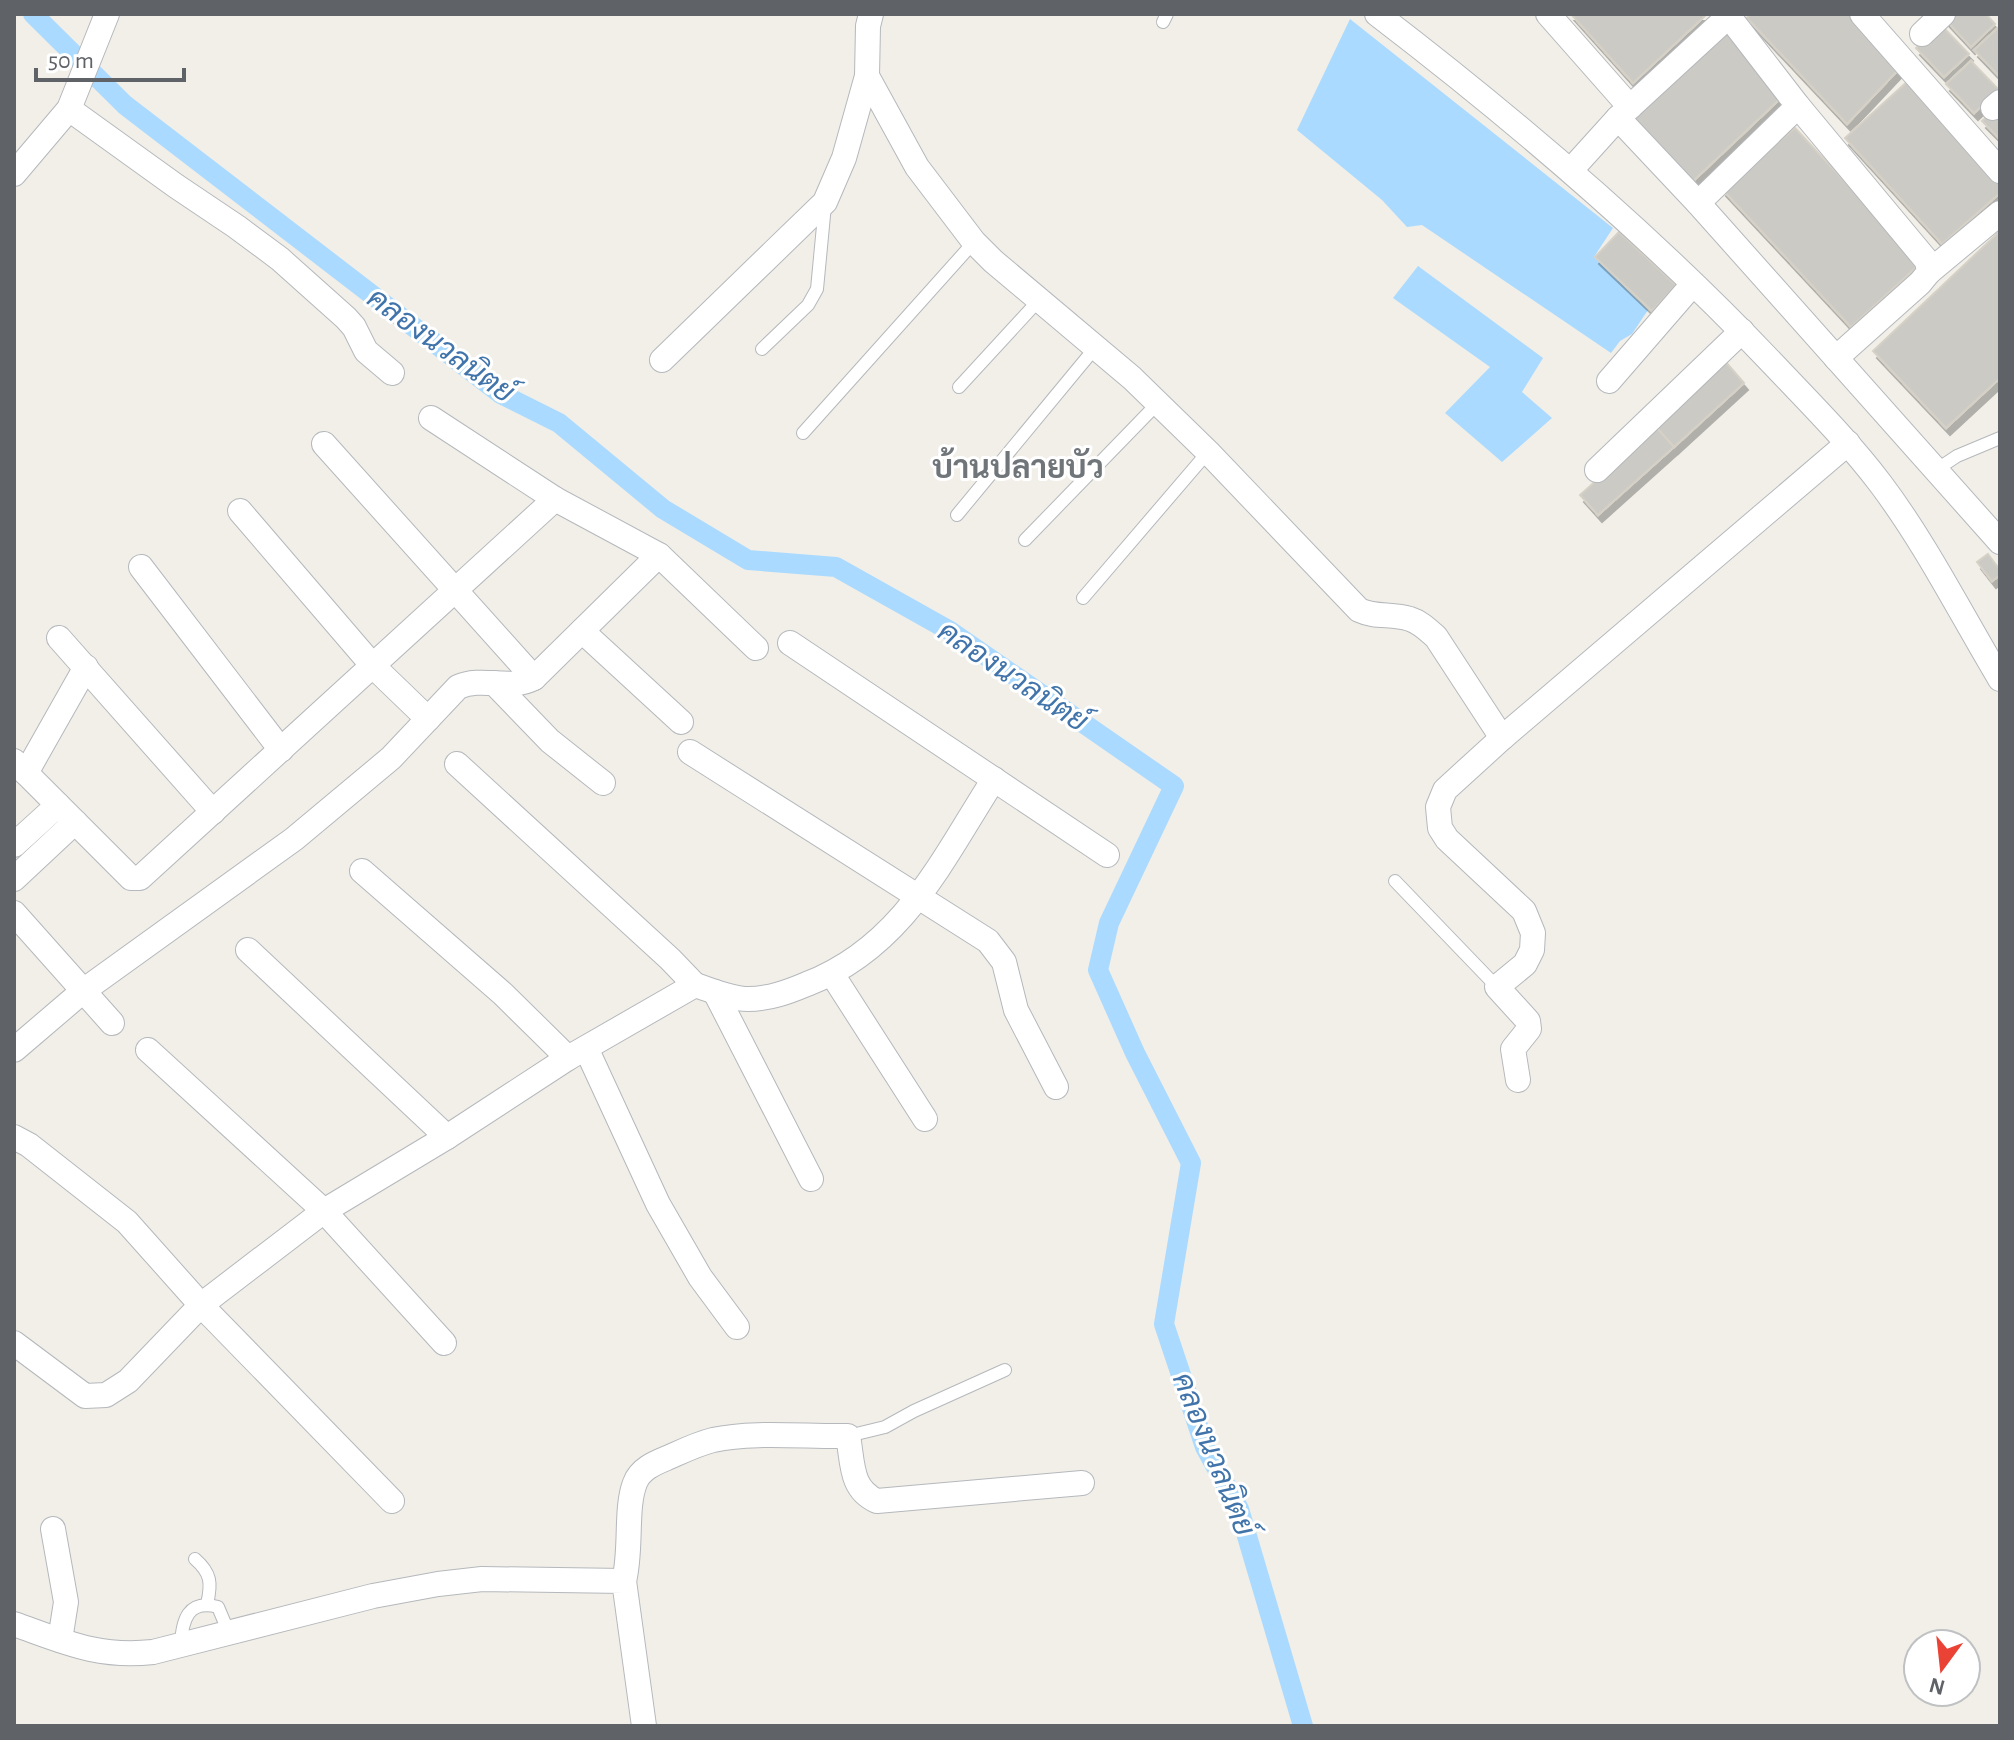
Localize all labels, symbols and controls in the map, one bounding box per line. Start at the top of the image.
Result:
scale bar [36,32,184,82]
text: 50 m [48,49,94,73]
water label: คลองนวลนิตย์ [362,278,526,411]
district label: บ้านปลายบัว [932,447,1104,484]
water label: คลองนวลนิตย์ [932,611,1099,740]
water label: คลองนวลนิตย์ [1167,1366,1266,1544]
north arrow [1902,1628,1982,1708]
text: N [1927,1674,1947,1699]

